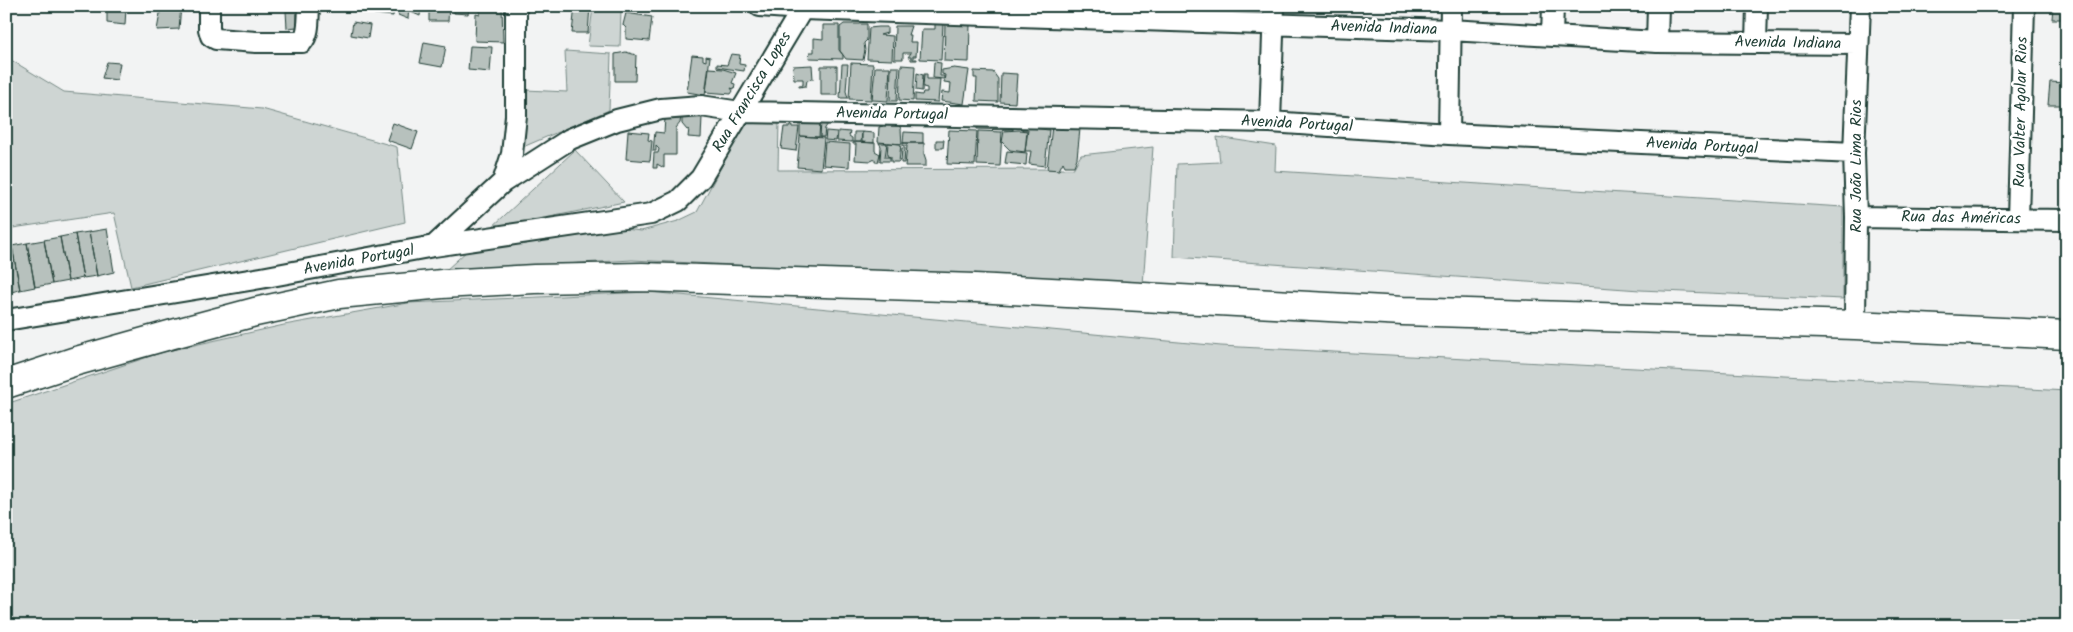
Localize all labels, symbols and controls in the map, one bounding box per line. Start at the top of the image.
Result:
street label: Avenida Indiana [1330,14,1438,42]
street label: Rua Francisca Lopes [706,27,798,157]
street label: Avenida Indiana [1734,30,1842,56]
street label: Rua Valter Agolar Rios [2007,36,2035,188]
street label: Rua João Lima Rios [1844,99,1869,233]
street label: Avenida Portugal [836,101,948,127]
street label: Avenida Portugal [1240,109,1354,139]
street label: Avenida Portugal [1645,131,1759,161]
street label: Rua das Américas [1901,204,2021,232]
street label: Avenida Portugal [302,238,416,282]

